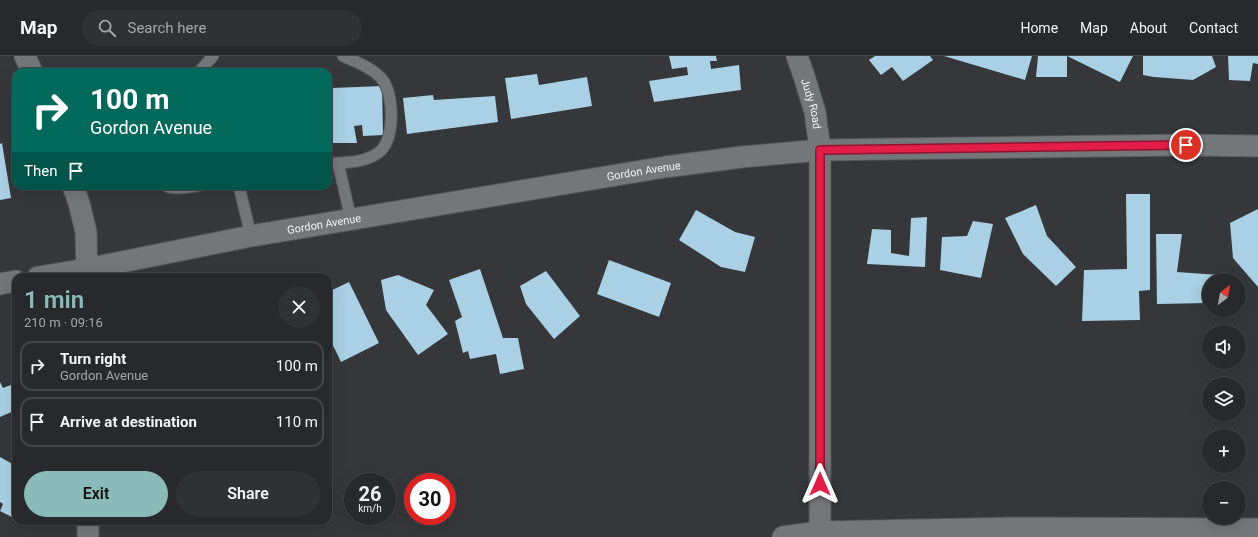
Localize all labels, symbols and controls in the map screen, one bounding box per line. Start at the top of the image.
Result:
search box [82,10,362,46]
text: Map [20,16,58,39]
icon: search [96,17,118,39]
text: Search here [128,19,206,37]
text: Home [1020,20,1058,36]
text: Map [1080,20,1108,36]
text: About [1130,20,1167,36]
text: Contact [1189,20,1238,36]
street label: Judy Road [799,77,824,130]
text: 100 m [90,83,169,116]
icon: right [24,84,76,136]
text: Gordon Avenue [90,117,212,138]
pin [1169,128,1203,162]
icon: arrive [1175,134,1197,156]
street label: Gordon Avenue [606,159,682,183]
icon: arrive [65,160,87,182]
text: Then [24,162,57,180]
street label: Gordon Avenue [286,211,362,236]
north arrow [1202,273,1246,317]
map controls [1202,273,1246,525]
text: 1 min [24,286,84,314]
button: close [278,286,320,328]
text: 210 m · 09:16 [24,315,103,330]
button: sound [1202,325,1246,369]
text: Turn right [60,350,126,368]
icon: right [26,355,48,377]
text: 100 m [276,357,318,375]
text: Gordon Avenue [60,368,148,383]
button: layers [1202,377,1246,421]
icon: arrive [26,411,48,433]
text: Arrive at destination [60,413,197,431]
text: 110 m [276,413,318,431]
button: + [1202,429,1246,473]
position arrow [799,463,841,505]
button: Exit [24,471,168,517]
button: Share [176,471,320,517]
speed limit sign: 30 [404,473,456,525]
button: − [1202,481,1246,525]
text: 26 [359,482,381,506]
text: km/h [358,503,382,514]

